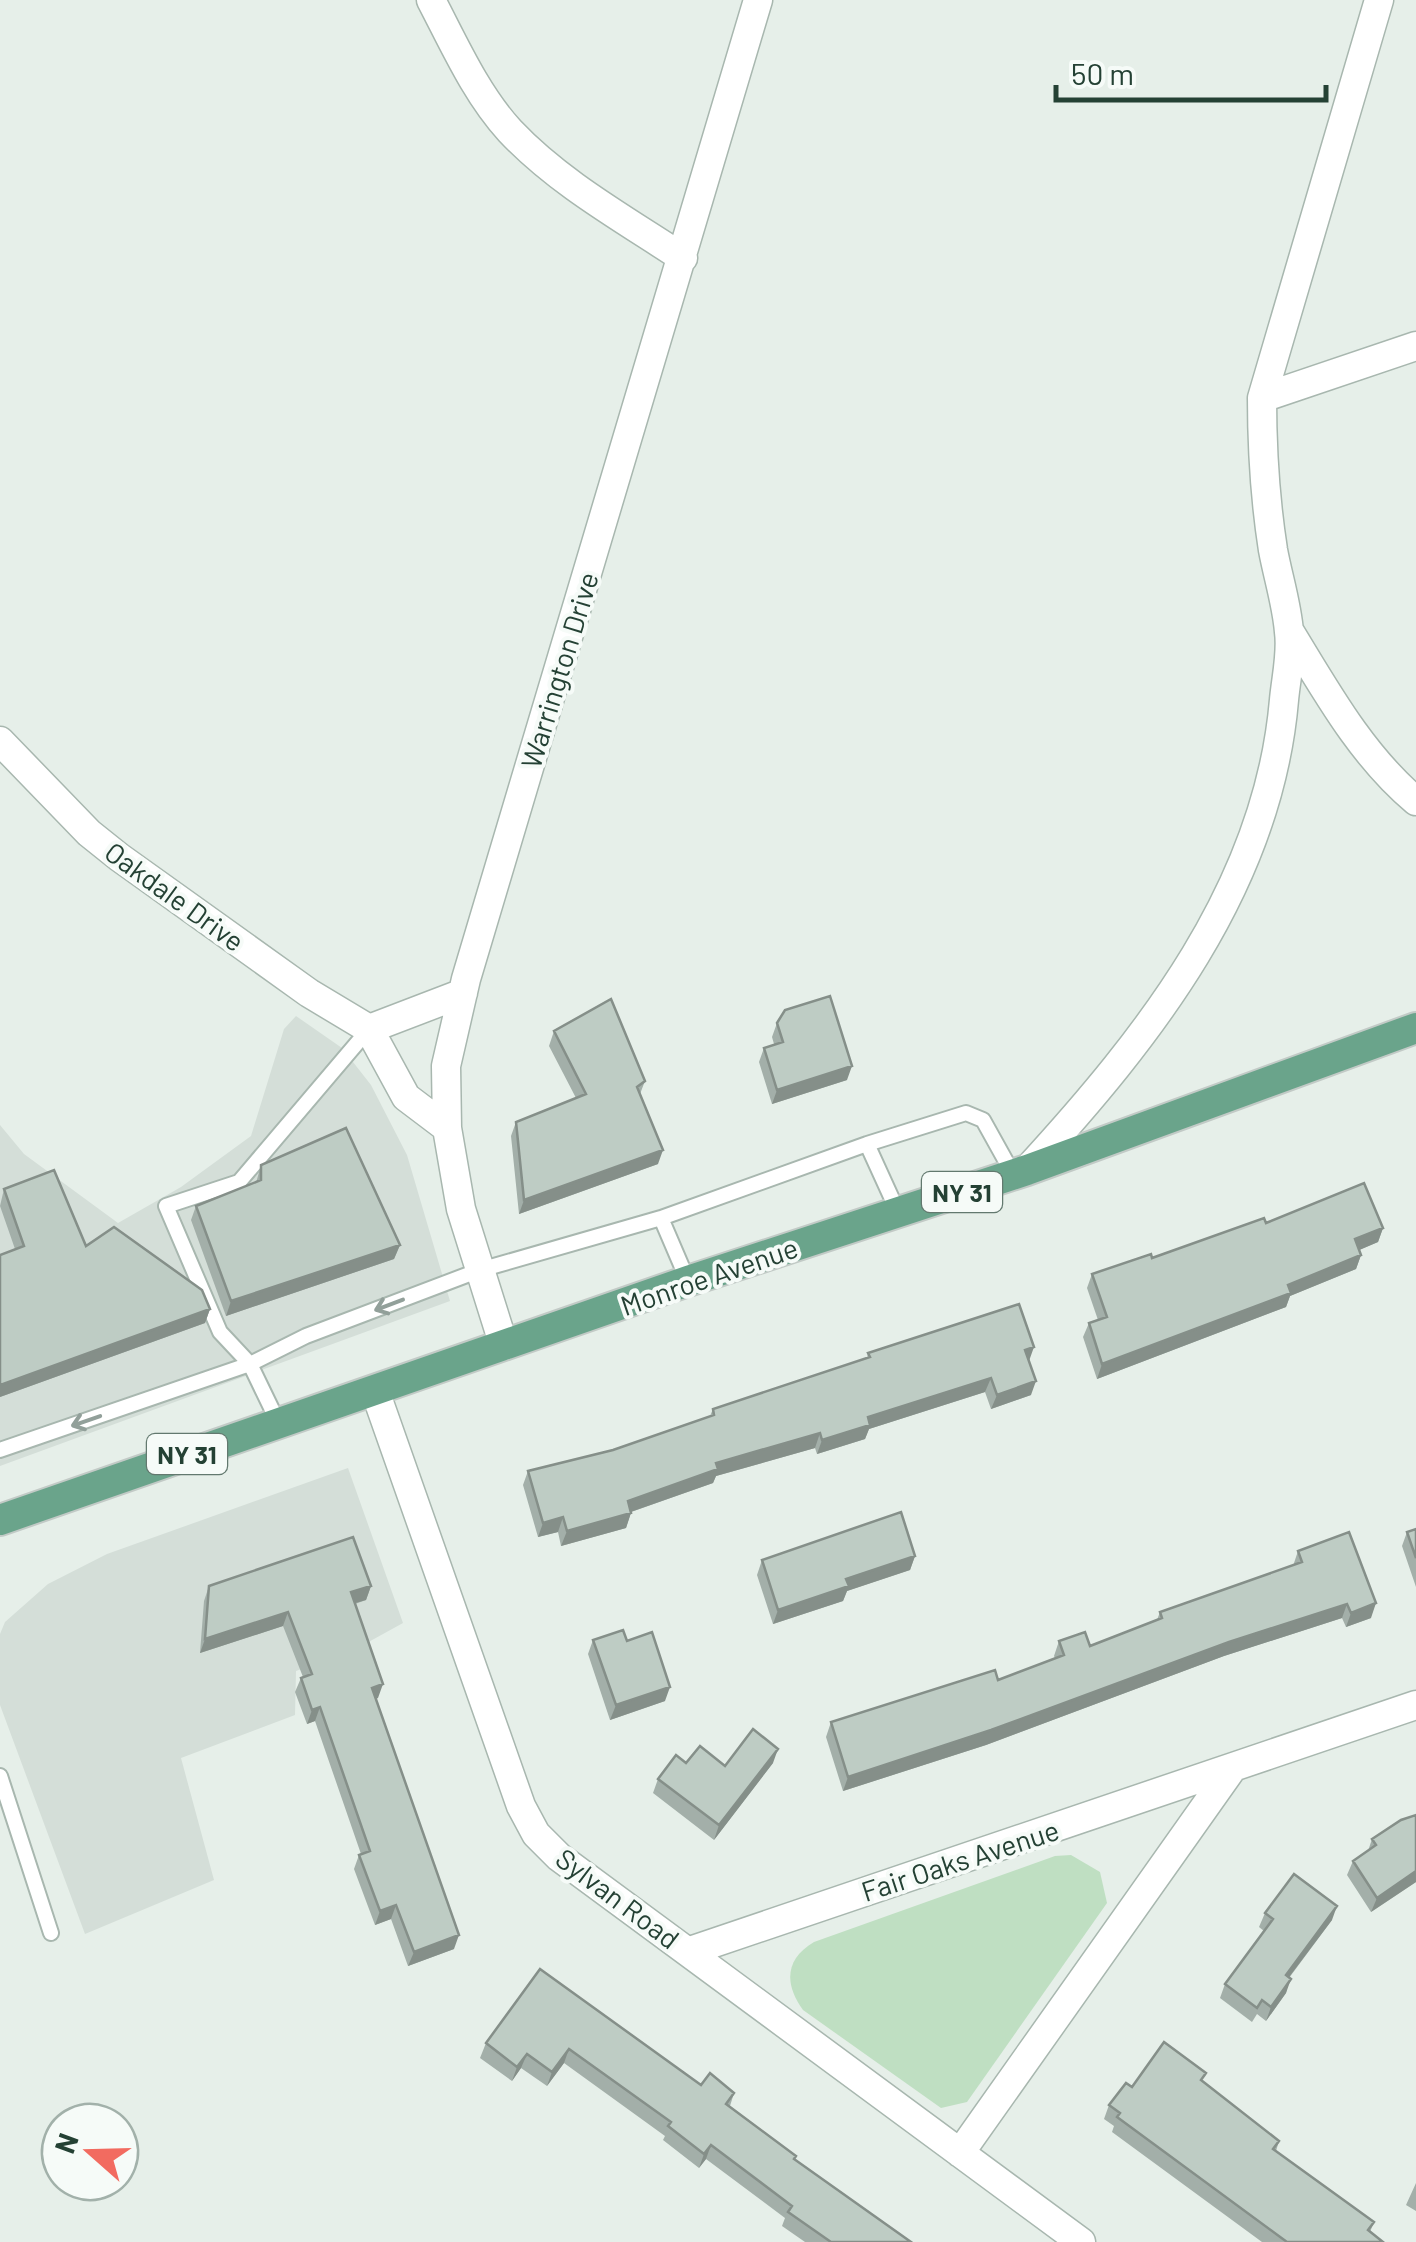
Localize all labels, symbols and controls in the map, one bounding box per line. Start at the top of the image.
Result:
scale bar [1056,40,1326,102]
text: 50 m [1071,55,1134,91]
street label: Warrington Drive [513,568,605,772]
street label: Oakdale Drive [99,834,251,958]
road number: NY 31 [922,1172,1002,1212]
street label: Monroe Avenue [616,1230,802,1322]
one-way arrow [374,1297,405,1315]
one-way arrow [70,1413,102,1431]
road number: NY 31 [147,1434,227,1474]
street label: Fair Oaks Avenue [857,1812,1063,1908]
street label: Sylvan Road [550,1841,686,1955]
north arrow [40,2102,140,2202]
text: N [46,2129,85,2158]

